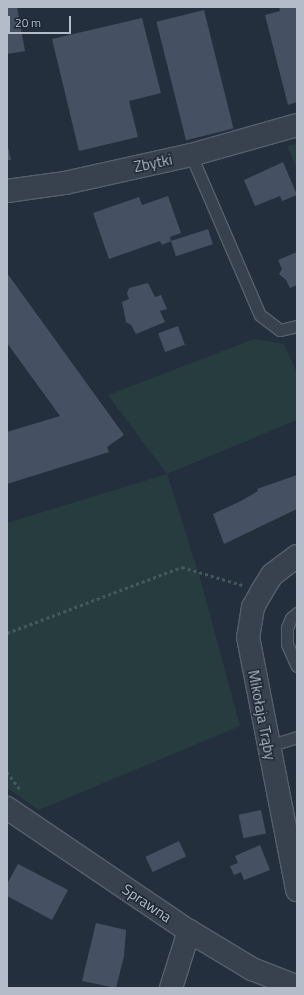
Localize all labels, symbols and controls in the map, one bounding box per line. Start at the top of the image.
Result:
scale bar [10,8,73,34]
text: 20 m [15,13,41,32]
street label: Zbytki [132,150,174,176]
street label: Mikołaja Trąby [244,668,280,762]
street label: Sprawna [119,880,175,926]

